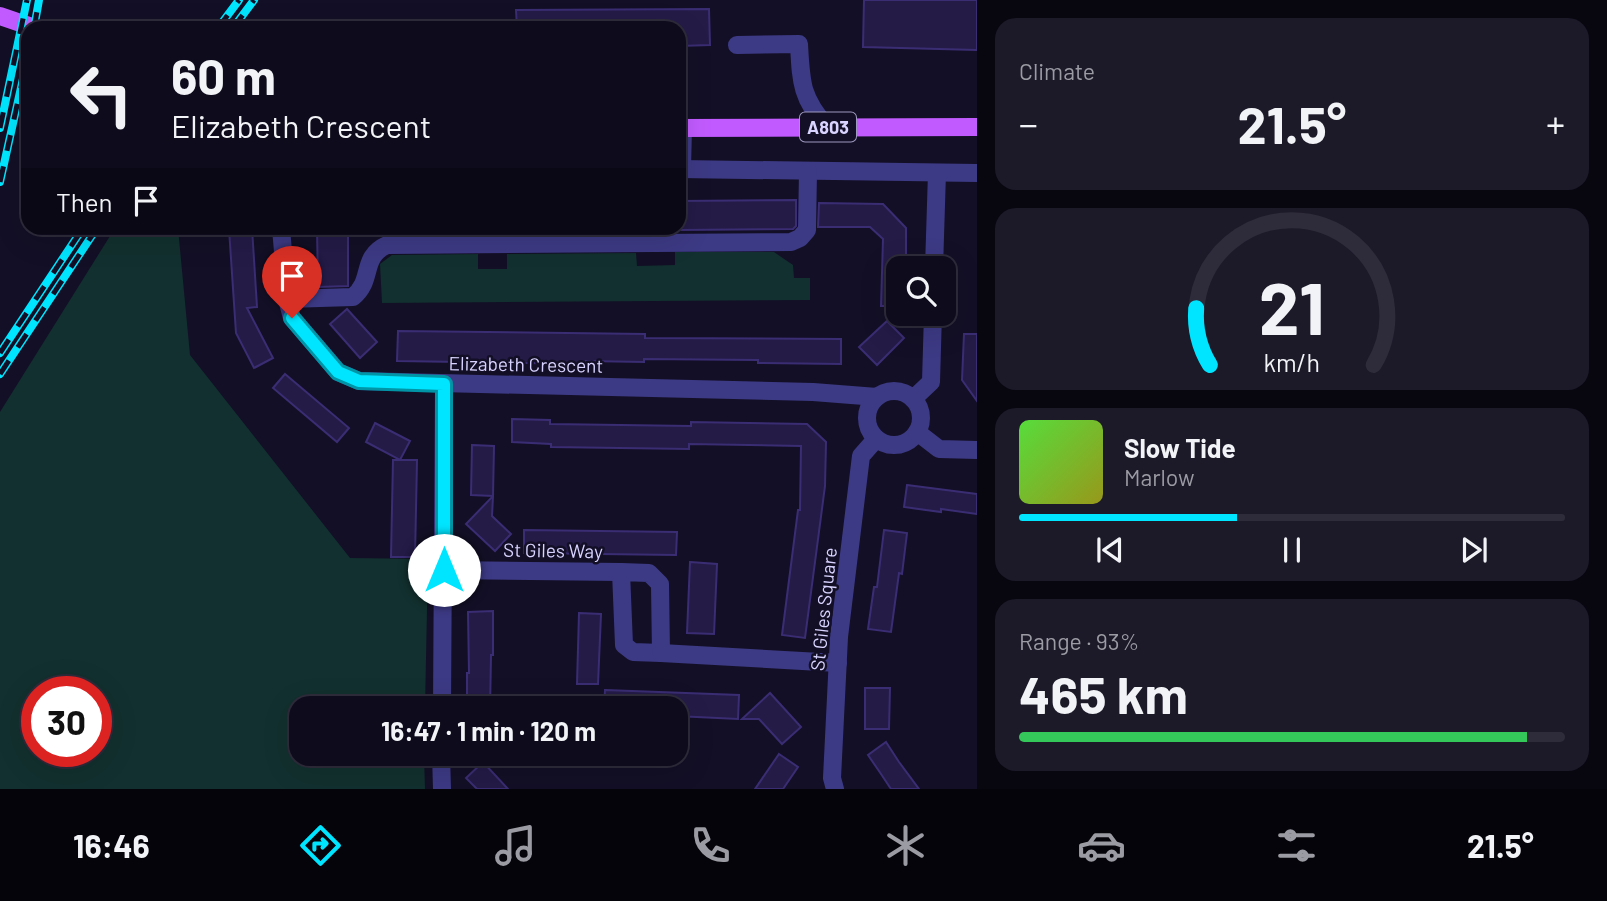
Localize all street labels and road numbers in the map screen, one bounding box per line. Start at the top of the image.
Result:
road number: A803 [800,112,856,142]
street label: Elizabeth Crescent [448,351,604,377]
street label: St Giles Way [503,538,603,562]
street label: St Giles Square [805,546,841,672]

